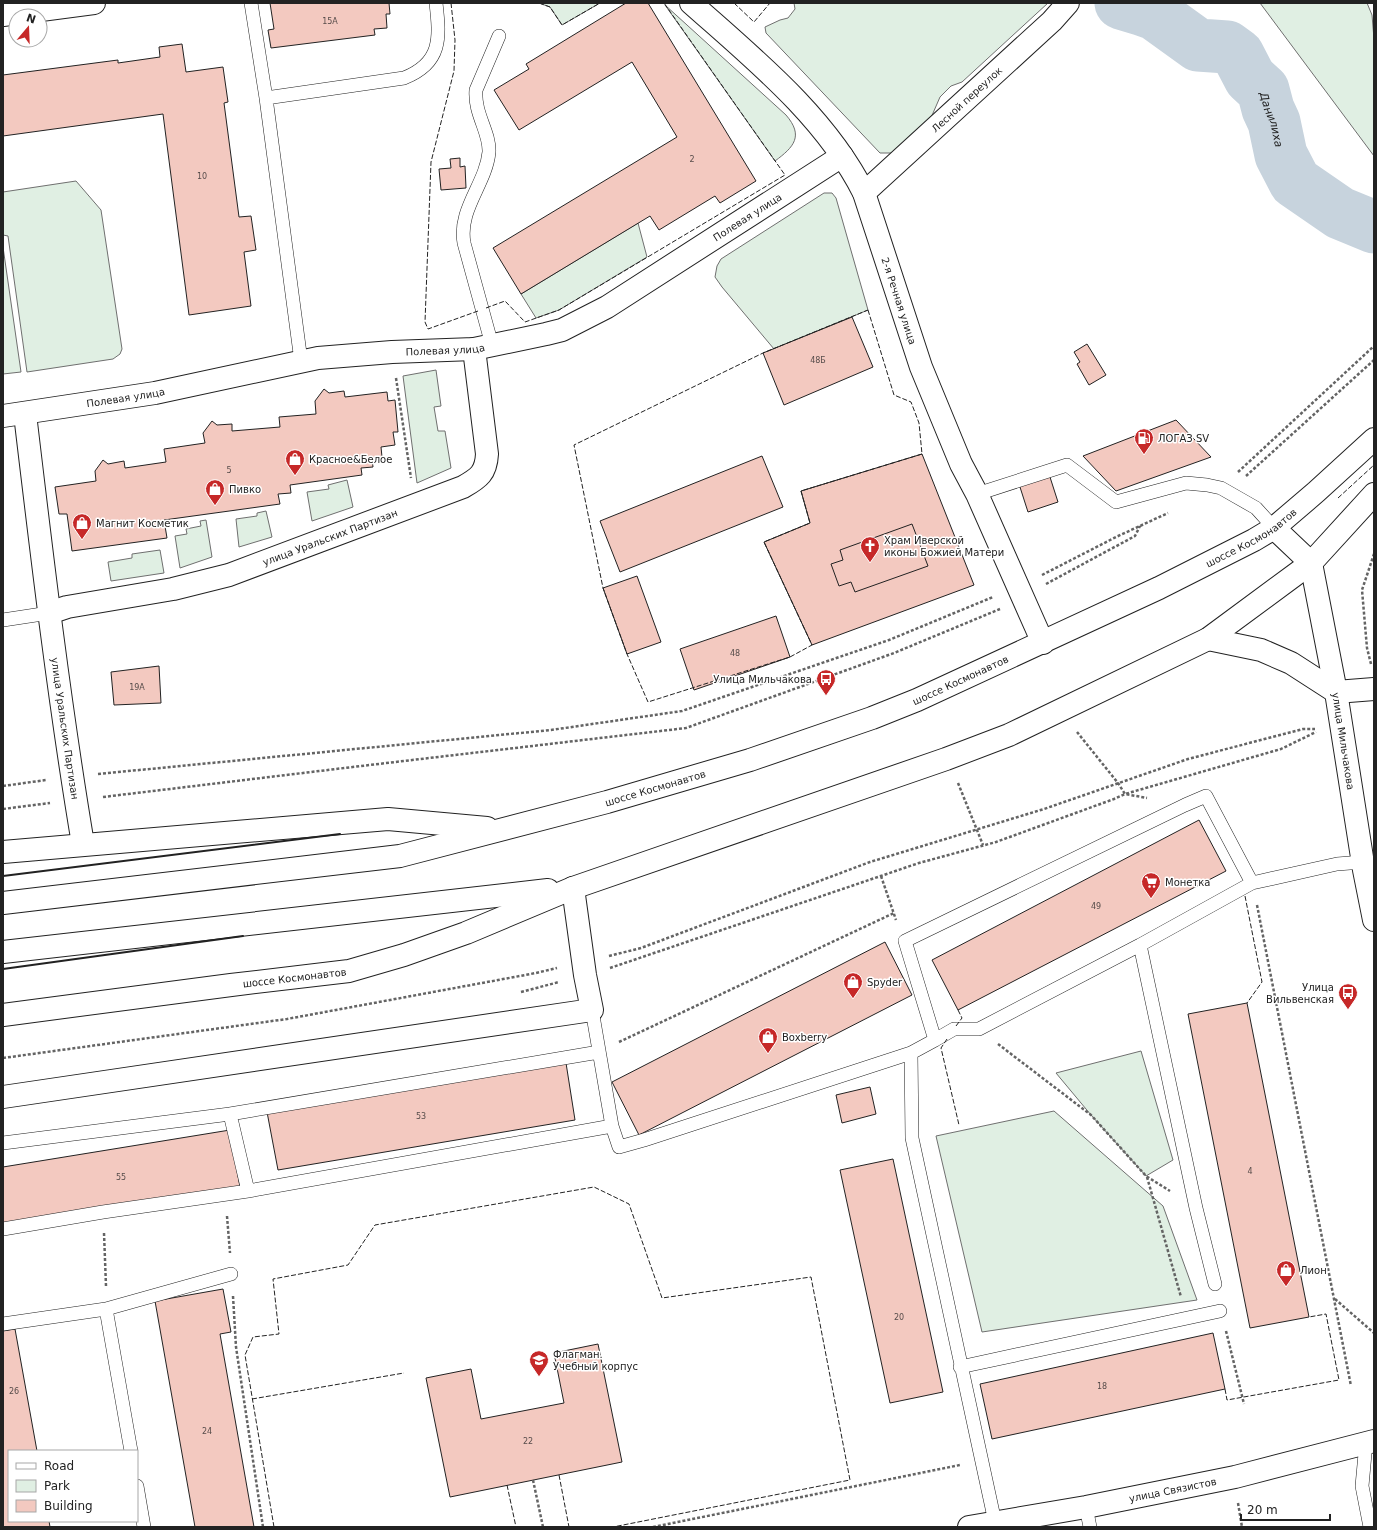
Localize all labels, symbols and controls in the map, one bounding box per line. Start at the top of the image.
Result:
north arrow [8,8,48,48]
text: N [25,11,38,27]
house number: 15А [322,17,338,26]
street label: Лесной переулок [929,64,1004,134]
water label: Данилиха [1257,90,1286,149]
house number: 2 [689,155,695,164]
house number: 10 [197,172,207,181]
street label: Полевая улица [711,191,784,243]
street label: 2-я Речная улица [880,256,919,346]
street label: Полевая улица [405,341,486,357]
house number: 48Б [810,356,826,365]
street label: Полевая улица [86,386,166,409]
fuel station icon: ЛОГАЗ SV [1133,427,1155,455]
place label: ЛОГАЗ SV [1158,433,1209,444]
shop icon: Красное&Белое [284,448,306,476]
place label: Красное&Белое [309,454,392,465]
house number: 5 [226,466,232,475]
shop icon: Пивко [204,478,226,506]
place label: Пивко [229,484,261,495]
street label: шоссе Космонавтов [1204,506,1299,569]
street label: улица Уральских Партизан [261,507,399,567]
shop icon: Магнит Косметик [71,512,93,540]
place label: Магнит Косметик [96,518,189,529]
church icon: Храм Иверской иконы Божией Матери [859,535,881,563]
place label: Храм Иверской иконы Божией Матери [884,535,1004,558]
house number: 48 [730,649,740,658]
street label: шоссе Космонавтов [911,653,1010,707]
street label: улица Уральских Партизан [50,657,81,800]
bus stop icon: Улица Мильчакова [815,668,837,696]
place label: Улица Мильчакова [713,674,812,685]
house number: 19А [129,683,145,692]
street label: улица Мильчакова [1331,691,1357,791]
street label: шоссе Космонавтов [604,768,707,808]
supermarket icon: Монетка [1140,871,1162,899]
place label: Монетка [1165,877,1210,888]
house number: 49 [1091,902,1101,911]
street label: шоссе Космонавтов [242,966,347,989]
shop icon: Spyder [842,971,864,999]
place label: Spyder [867,977,903,988]
place label: Улица Вильвенская [1266,982,1334,1005]
bus stop icon: Улица Вильвенская [1337,982,1359,1010]
shop icon: Boxberry [757,1026,779,1054]
place label: Boxberry [782,1032,827,1043]
house number: 53 [416,1112,426,1121]
house number: 4 [1247,1167,1253,1176]
house number: 55 [116,1173,126,1182]
shop icon: Лион [1275,1259,1297,1287]
place label: Лион [1300,1265,1327,1276]
house number: 20 [894,1313,904,1322]
school or university icon: Флагман. Учебный корпус [528,1349,550,1377]
place label: Флагман. Учебный корпус [553,1349,638,1372]
house number: 18 [1097,1382,1107,1391]
house number: 26 [9,1387,19,1396]
house number: 24 [202,1427,212,1436]
house number: 22 [523,1437,533,1446]
legend [8,1450,138,1522]
text: Road [44,1459,74,1473]
street label: улица Связистов [1128,1475,1217,1504]
text: Park [44,1479,70,1493]
scale bar [1241,1496,1330,1522]
text: Building [44,1499,93,1513]
text: 20 m [1247,1503,1278,1517]

